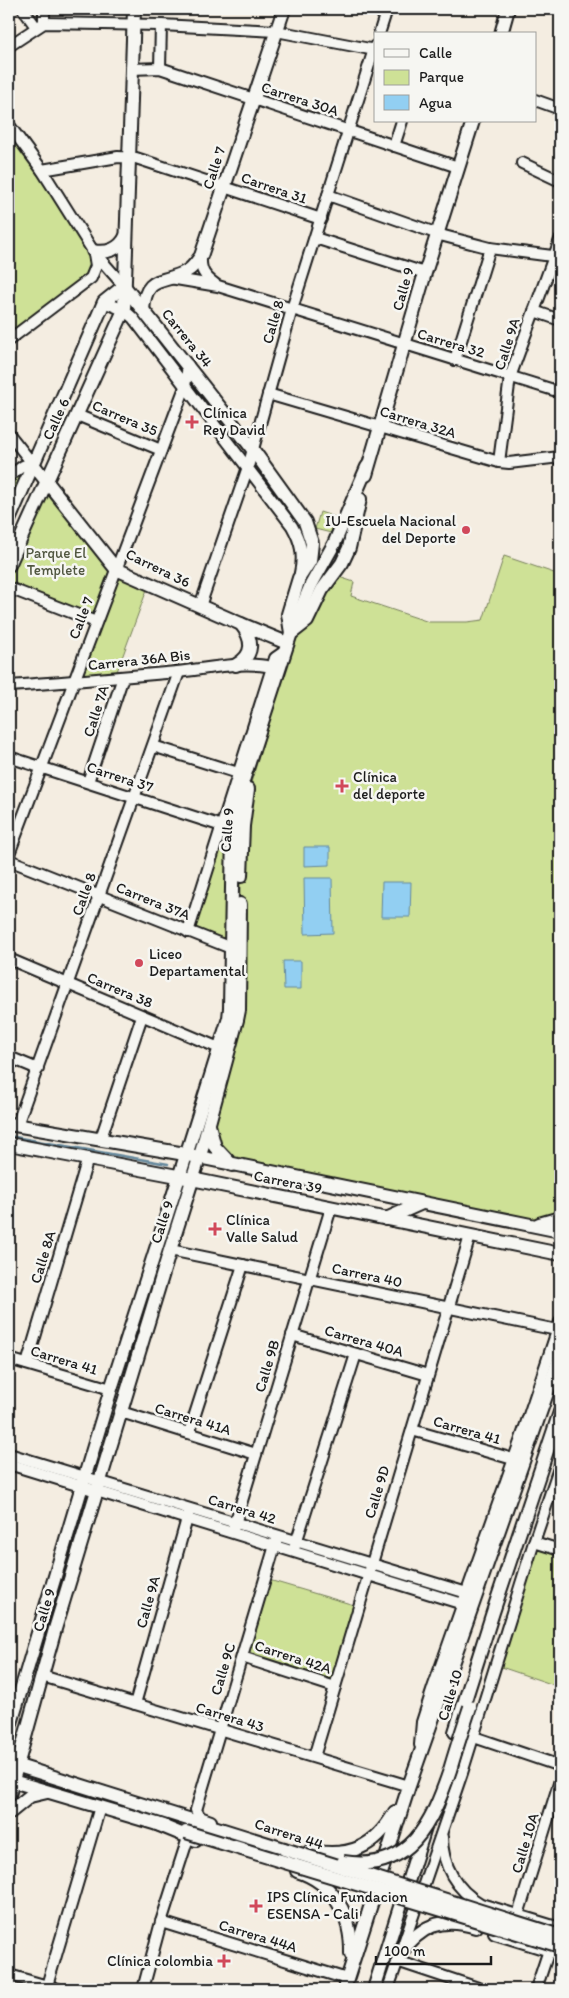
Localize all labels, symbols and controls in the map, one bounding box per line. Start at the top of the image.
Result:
legend [374,32,536,122]
text: Calle [419,44,452,62]
text: Parque [419,68,464,86]
street label: Carrera 30A [259,78,341,120]
text: Agua [419,94,453,112]
street label: Calle 7 [199,144,230,192]
street label: Carrera 31 [239,168,309,208]
street label: Calle 9 [388,265,418,313]
street label: Calle 8 [258,298,288,346]
street label: Carrera 34 [158,305,216,371]
street label: Calle 9A [490,315,524,372]
street label: Carrera 32 [415,324,487,362]
street label: Calle 6 [38,395,74,443]
street label: Carrera 35 [90,396,161,440]
street label: Carrera 32A [378,402,459,442]
place label: Clínica Rey David [203,404,265,439]
marker: Clínica Rey David [185,415,199,429]
place label: IU-Escuela Nacional del Deporte [325,512,457,547]
marker: IU-Escuela Nacional del Deporte [460,524,472,536]
park label: Parque El Templete [26,544,87,579]
street label: Carrera 36 [123,545,193,591]
street label: Calle 7 [65,594,97,642]
street label: Carrera 36A Bis [87,646,191,674]
street label: Calle 7A [79,682,113,739]
street label: Carrera 37 [84,758,156,796]
place label: Clínica del deporte [353,768,425,803]
marker: Clínica del deporte [335,779,349,793]
street label: Calle 9 [216,807,238,853]
street label: Calle 8 [68,870,100,918]
street label: Carrera 37A [113,878,193,924]
place label: Liceo Departamental [149,945,246,980]
marker: Liceo Departamental [133,957,145,969]
street label: Carrera 38 [84,968,156,1012]
street label: Carrera 39 [252,1167,324,1197]
street label: Calle 9 [147,1198,177,1246]
place label: Clínica Valle Salud [226,1211,299,1246]
marker: Clínica Valle Salud [208,1222,222,1236]
street label: Calle 8A [26,1228,60,1286]
street label: Carrera 40 [330,1259,404,1291]
street label: Carrera 40A [323,1321,406,1361]
street label: Calle 9B [250,1337,284,1394]
street label: Carrera 41 [28,1341,100,1379]
street label: Carrera 41A [153,1399,234,1439]
street label: Carrera 41 [431,1412,503,1448]
street label: Calle 9D [360,1463,394,1521]
street label: Carrera 42 [206,1490,278,1528]
street label: Calle 9A [132,1573,164,1630]
street label: Calle 9 [29,1586,59,1634]
street label: Carrera 42A [252,1636,334,1678]
street label: Calle 9C [207,1640,240,1697]
street label: Calle 10 [434,1667,466,1723]
street label: Carrera 43 [194,1698,266,1736]
street label: Calle 10A [507,1810,543,1875]
street label: Carrera 44 [252,1814,326,1854]
place label: IPS Clínica Fundacion ESENSA - Cali [267,1888,408,1923]
marker: IPS Clínica Fundacion ESENSA - Cali [249,1899,263,1913]
street label: Carrera 44A [217,1916,300,1957]
scale bar [376,1933,492,1965]
text: 100 m [384,1942,426,1960]
place label: Clínica colombia [107,1952,213,1970]
marker: Clínica colombia [217,1954,231,1968]

